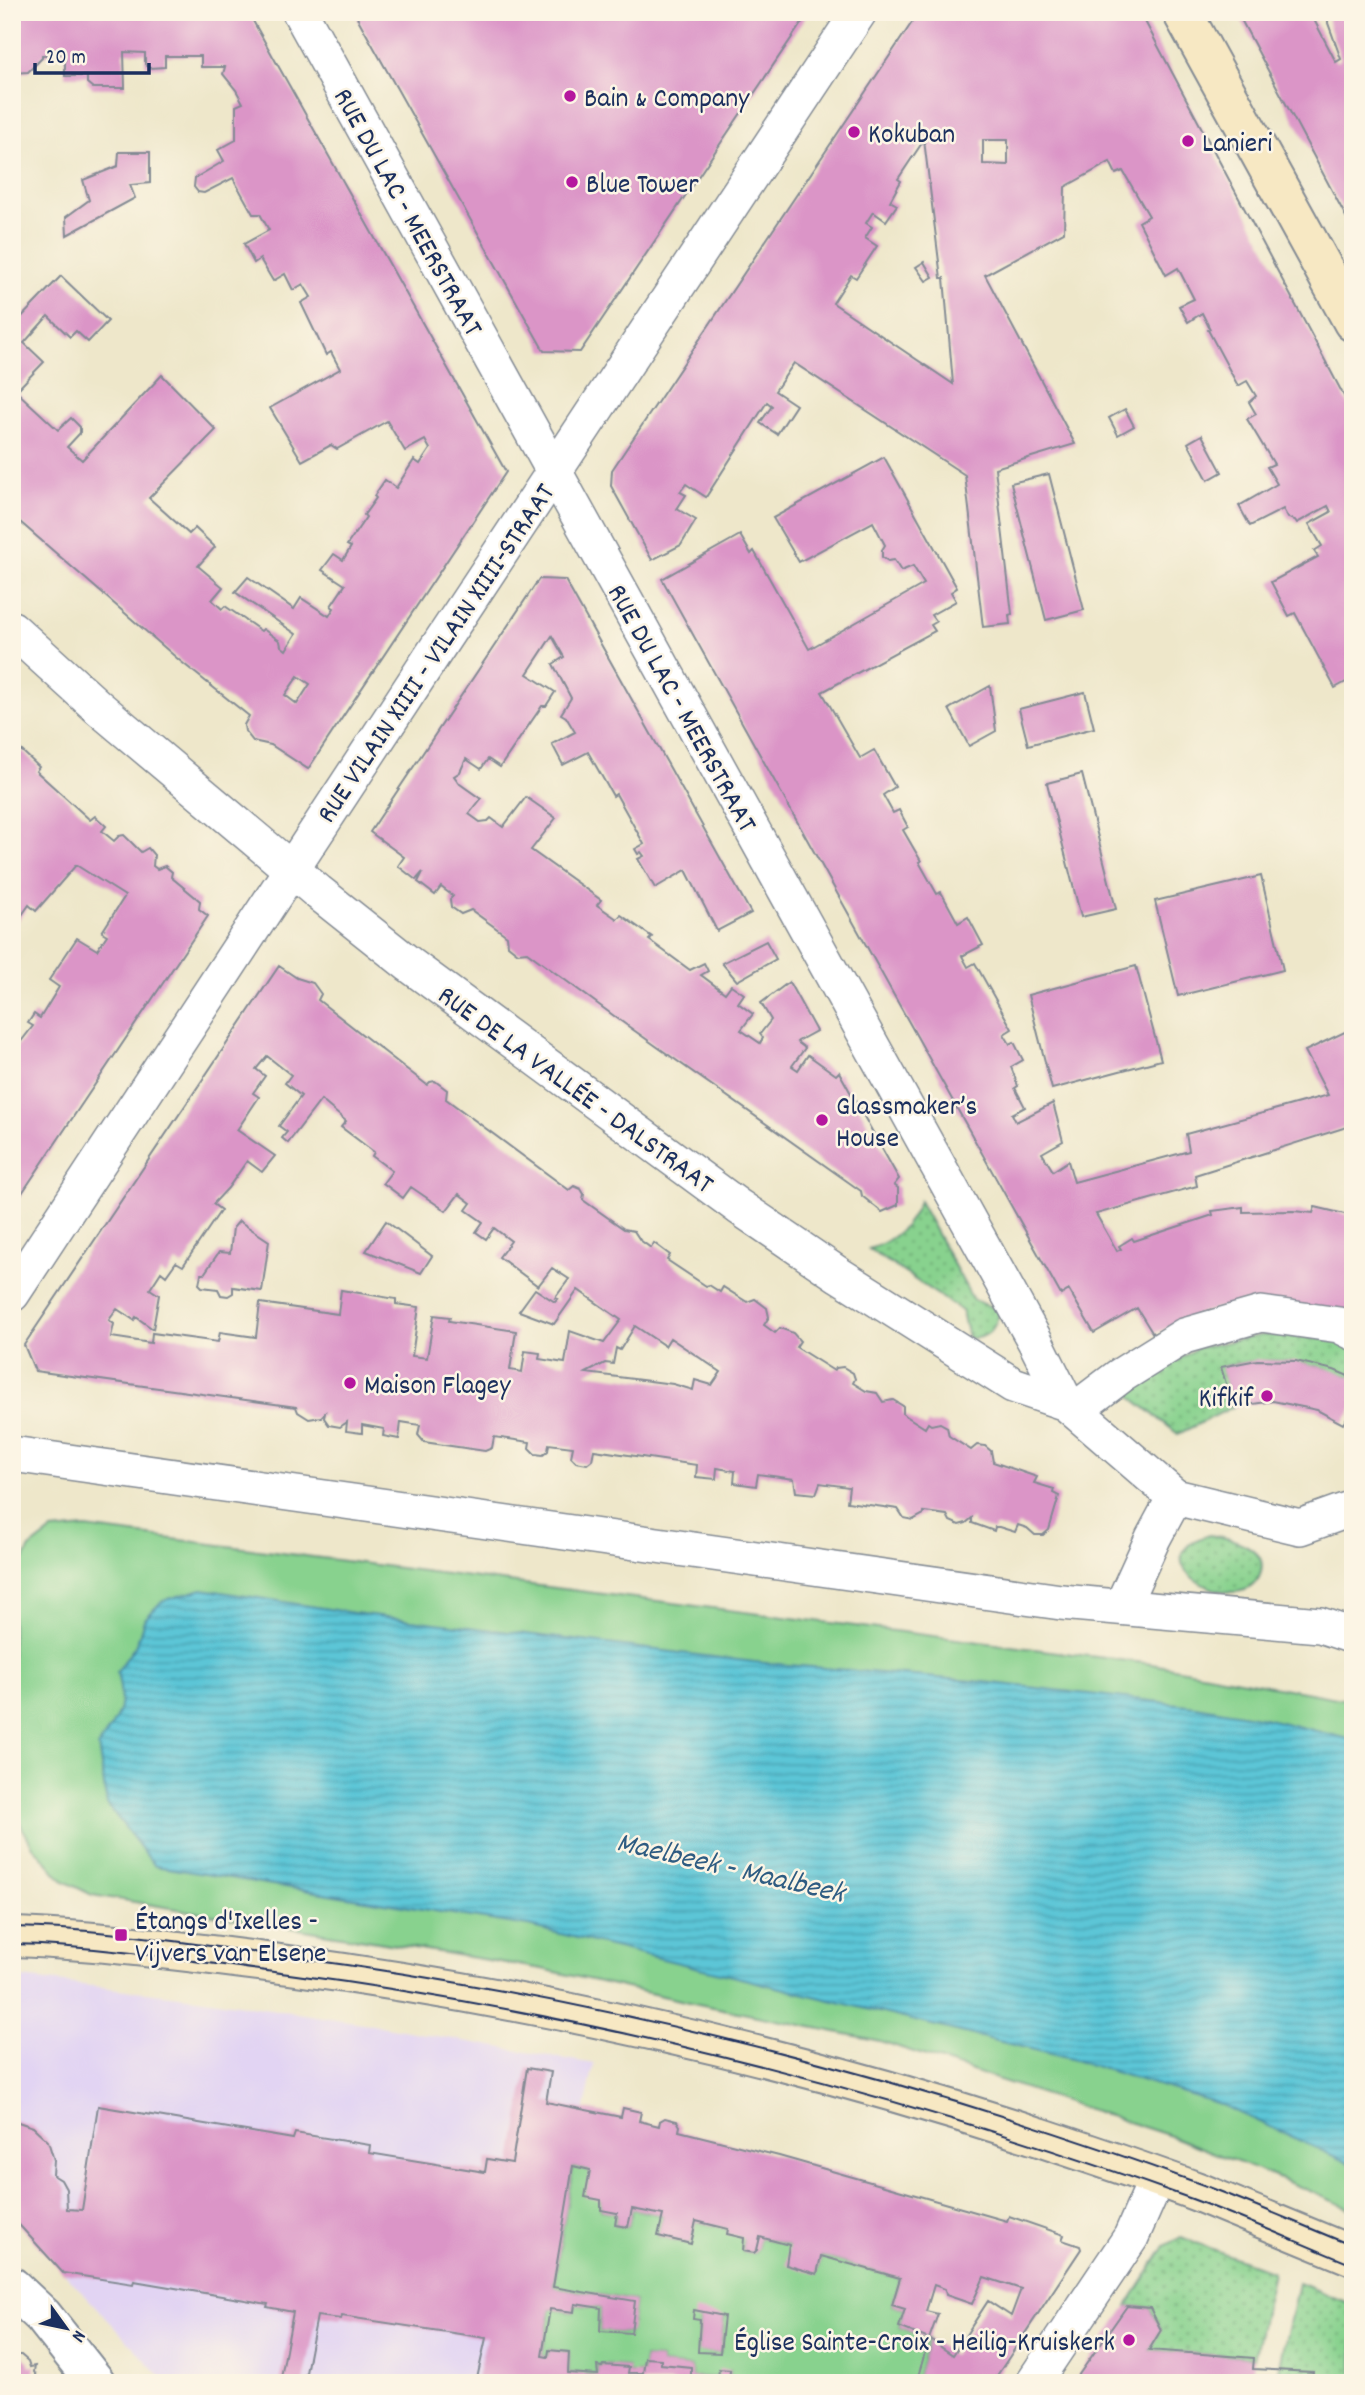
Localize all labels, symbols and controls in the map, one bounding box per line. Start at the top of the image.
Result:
scale bar [35,32,149,76]
text: 20 m [46,44,86,74]
place label: Bain & Company [584,81,750,121]
street label: RUE DU LAC - MEERSTRAAT [321,82,491,345]
marker: Bain & Company [562,88,578,104]
place label: Kokuban [868,117,955,157]
marker: Kokuban [846,124,862,140]
place label: Lanieri [1202,126,1272,166]
marker: Lanieri [1180,133,1196,149]
place label: Blue Tower [586,167,699,207]
marker: Blue Tower [564,174,580,190]
street label: RUE VILAIN XIIII - VILAIN XIIII-STRAAT [309,477,567,833]
street label: RUE DU LAC - MEERSTRAAT [595,578,765,841]
street label: RUE DE LA VALLÉE - DALSTRAAT [428,978,720,1206]
place label: Glassmaker’s House [836,1089,977,1161]
marker: Glassmaker’s House [814,1112,830,1128]
place label: Maison Flagey [364,1368,511,1408]
marker: Maison Flagey [342,1375,358,1391]
place label: Kifkif [1199,1381,1254,1421]
marker: Kifkif [1259,1388,1275,1404]
water label: Maelbeek - Maalbeek [612,1823,851,1918]
place label: Étangs d'Ixelles - Vijvers van Elsene [135,1904,326,1976]
marker: Étangs d'Ixelles - Vijvers van Elsene [113,1927,129,1943]
north arrow [32,2294,102,2364]
text: N [63,2324,91,2347]
place label: Église Sainte-Croix - Heilig-Kruiskerk [734,2325,1115,2365]
marker: Église Sainte-Croix - Heilig-Kruiskerk [1121,2332,1137,2348]

